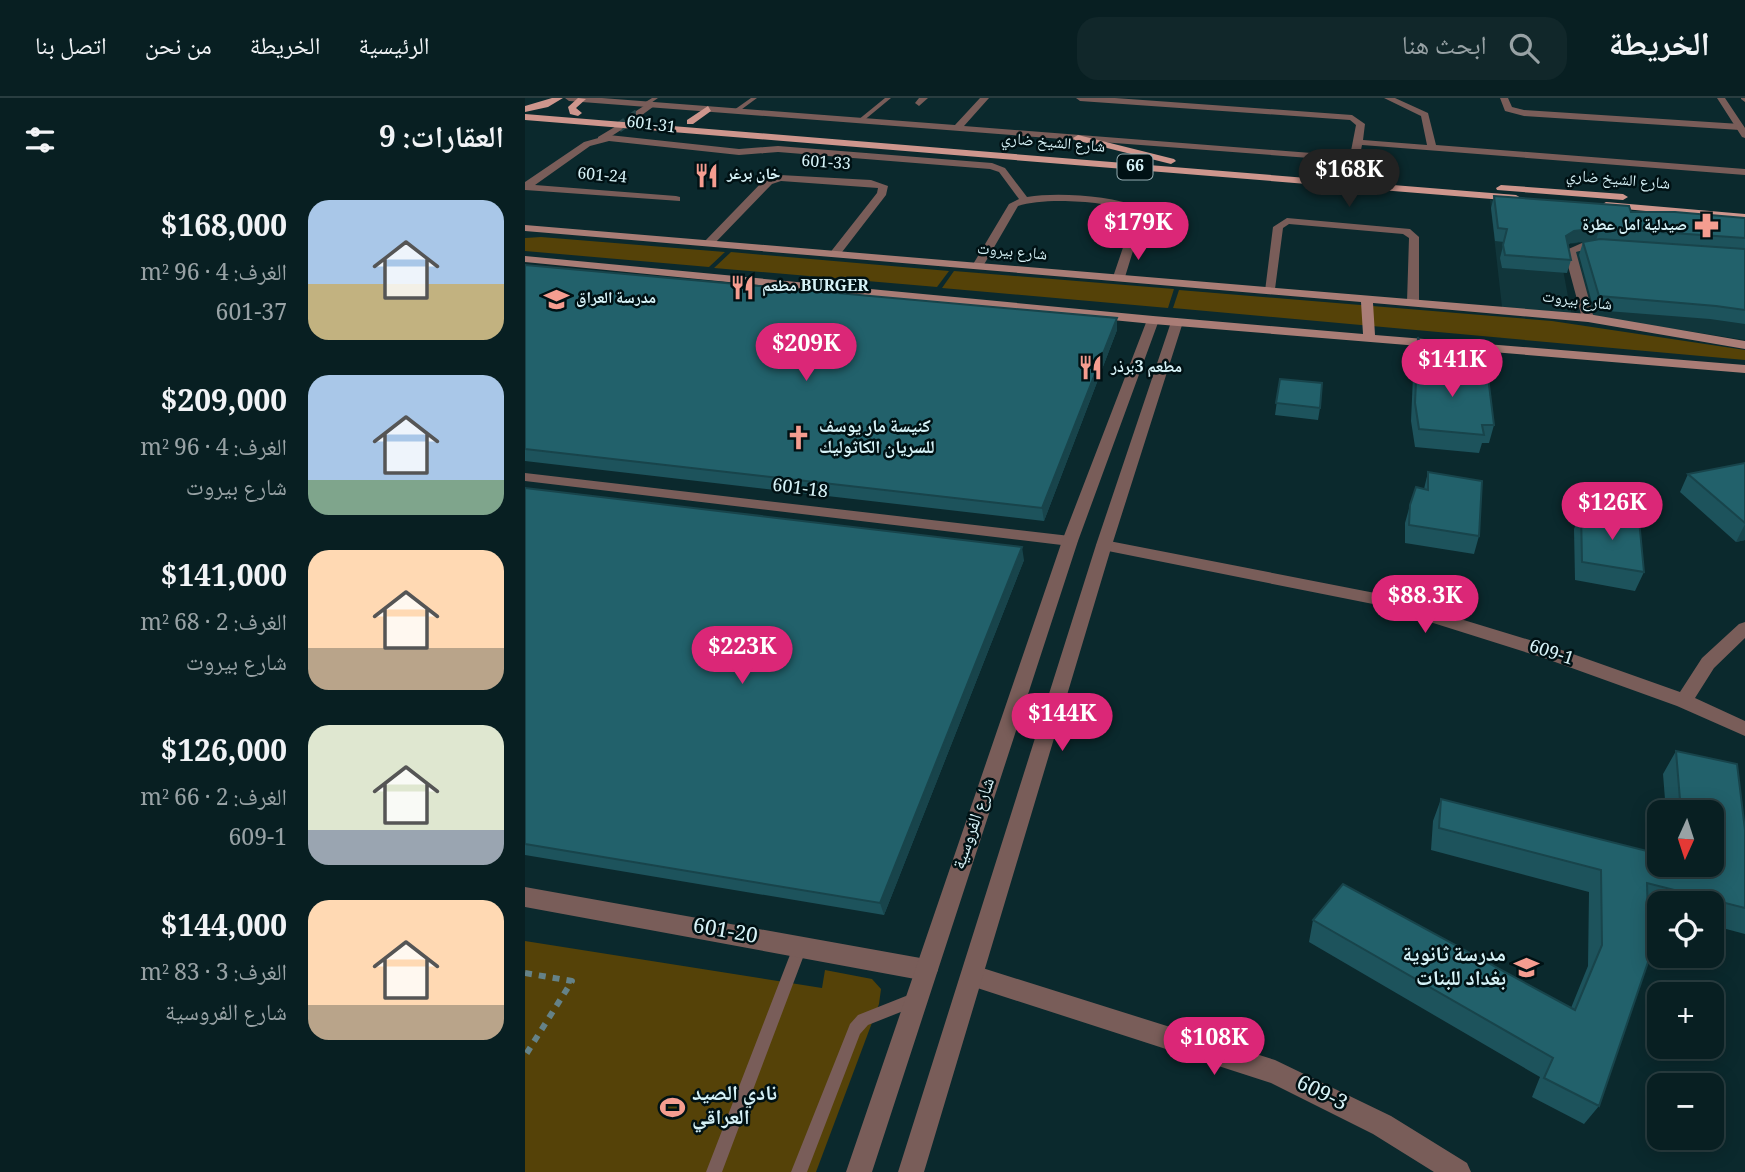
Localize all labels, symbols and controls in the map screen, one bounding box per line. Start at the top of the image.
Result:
search box [1077,17,1567,80]
text: الخريطة [1609,20,1710,76]
text: ابحث هنا [1402,26,1487,70]
text: اتصل بنا [35,28,107,69]
text: من نحن [145,28,212,69]
text: الخريطة [250,28,320,69]
text: الرئيسية [358,28,430,69]
icon: search [1505,29,1543,67]
street label: 601-31 [625,110,677,142]
text: العقارات: 9 [379,115,504,166]
icon: filters [21,121,59,159]
street label: شارع الشيخ ضاري [1000,126,1106,162]
street label: 601-33 [800,149,852,179]
pin: $168K [1300,150,1398,209]
text: $168K [1315,152,1383,192]
road number: 66 [1117,155,1153,180]
street label: 601-24 [576,161,628,193]
restaurant icon: خان برغر [693,161,721,189]
place label: خان برغر [726,162,781,189]
street label: شارع الشيخ ضاري [1565,163,1671,199]
pin: $179K [1089,202,1187,262]
text: $168,000 [161,204,287,255]
text: $179K [1104,205,1172,245]
pharmacy icon: صيدلية امل عطرة [1693,212,1721,240]
place label: صيدلية امل عطرة [1582,213,1687,240]
icon: home [364,228,448,312]
street label: شارع بيروت [976,236,1048,270]
text: الغرف: 4 · 96 m² [140,255,287,295]
restaurant icon: مطعم BURGER [728,273,756,301]
place label: مطعم BURGER [762,274,869,301]
street label: شارع بيروت [1540,284,1614,320]
school or university icon: مدرسة العراق [542,285,570,313]
place label: مدرسة العراق [576,286,656,313]
text: 601-37 [216,295,287,335]
pin: $209K [757,324,855,383]
text: $209K [772,326,840,366]
pin: $141K [1403,340,1501,399]
text: $141K [1418,342,1486,382]
restaurant icon: مطعم 3برذر [1077,354,1105,382]
place label: مطعم 3برذر [1110,355,1182,382]
text: $209,000 [161,379,287,430]
icon: home [364,403,448,487]
place label: كنيسة مار يوسف للسريان الكاثوليك [819,413,935,464]
church icon: كنيسة مار يوسف للسريان الكاثوليك [785,424,813,452]
text: الغرف: 4 · 96 m² [140,430,287,470]
text: شارع بيروت [186,470,287,510]
street label: 601-18 [770,472,830,508]
pin: $126K [1563,482,1661,542]
text: $126K [1578,485,1646,525]
text: $141,000 [161,554,287,605]
pin: $88.3K [1368,575,1482,635]
icon: home [364,578,448,662]
text: $88.3K [1388,578,1462,618]
text: الغرف: 2 · 68 m² [140,605,287,645]
pin: $223K [693,626,791,686]
text: $223K [708,629,776,669]
street label: 609-1 [1525,633,1577,675]
text: شارع بيروت [186,645,287,685]
pin: $144K [1013,694,1111,753]
text: $144K [1028,696,1096,736]
text: $126,000 [161,729,287,780]
icon: home [364,753,448,837]
street label: شارع الفروسية [945,774,1005,874]
text: الغرف: 2 · 66 m² [140,780,287,820]
north arrow [1647,800,1724,877]
map controls [1647,800,1724,1150]
text: 609-1 [228,820,287,860]
button: locate [1647,891,1724,968]
text: $144,000 [161,904,287,955]
street label: 601-20 [690,910,760,956]
icon: home [364,928,448,1012]
place label: مدرسة ثانوية بغداد للبنات [1403,939,1506,998]
school or university icon: مدرسة ثانوية بغداد للبنات [1512,954,1540,982]
text: الغرف: 3 · 83 m² [140,955,287,995]
button: + [1647,982,1724,1059]
text: شارع الفروسية [165,995,287,1035]
pin: $108K [1165,1018,1263,1077]
text: $108K [1180,1020,1248,1060]
street label: 609-3 [1289,1068,1353,1122]
button: − [1647,1073,1724,1150]
place label: نادي الصيد العراقي [692,1078,777,1137]
sports icon: نادي الصيد العراقي [658,1093,686,1121]

